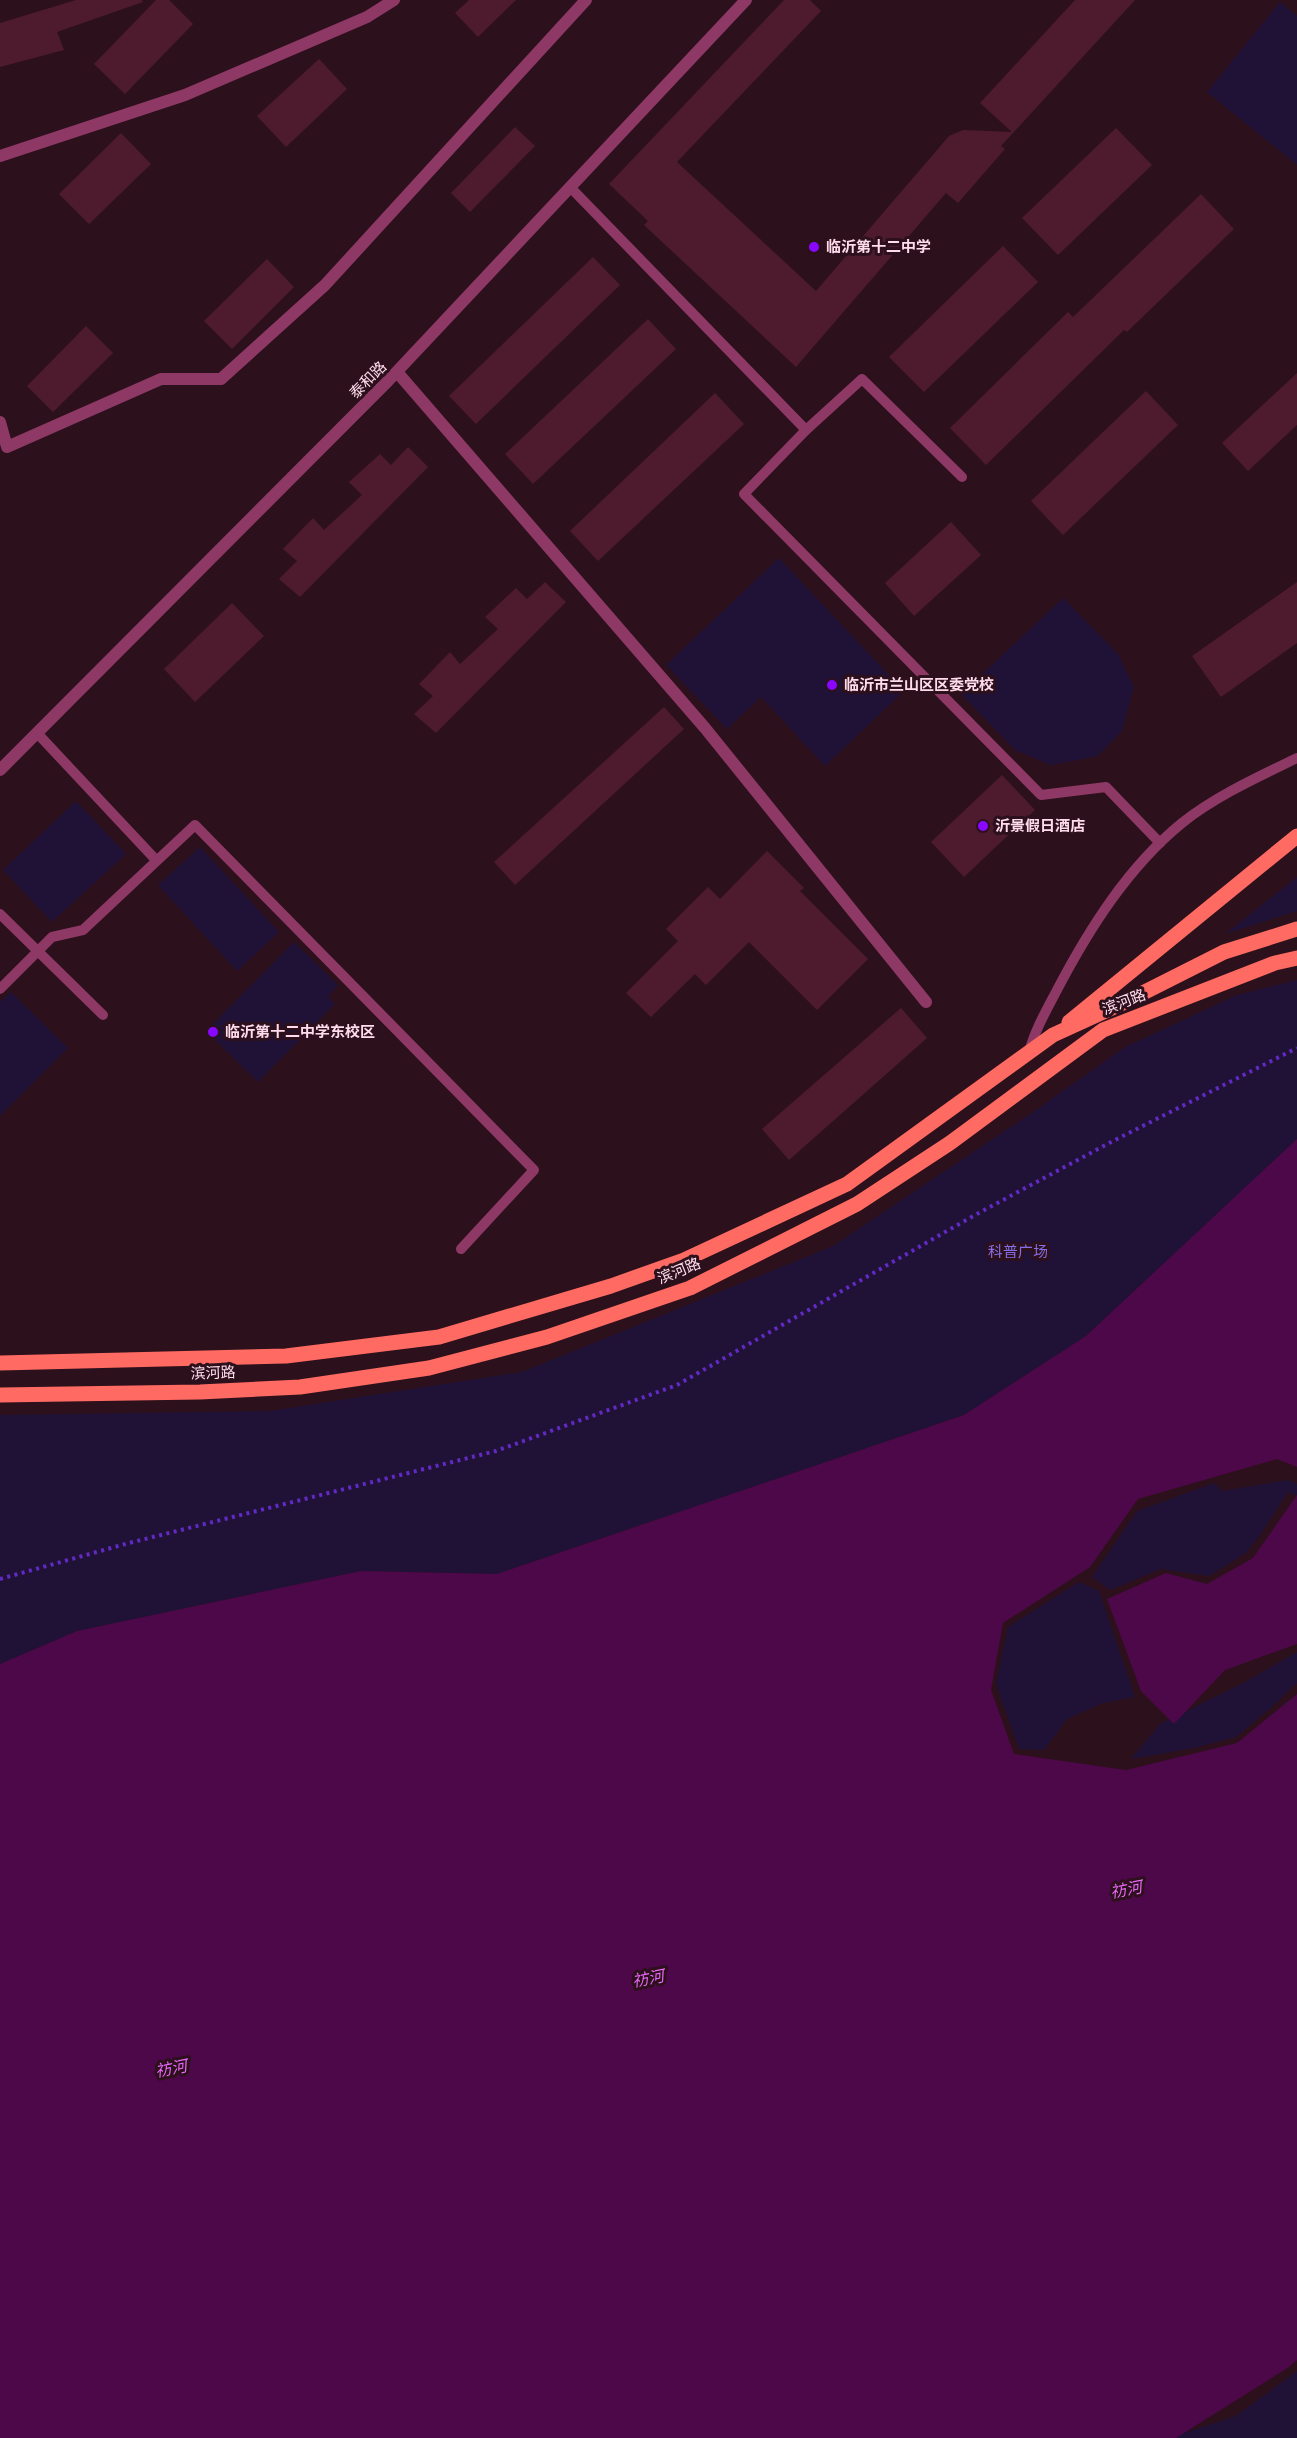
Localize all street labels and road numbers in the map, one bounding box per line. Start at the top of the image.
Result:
street label: 泰和路 [346,358,390,402]
street label: 滨河路 [1100,986,1148,1018]
street label: 滨河路 [655,1254,703,1287]
street label: 滨河路 [190,1363,236,1382]

